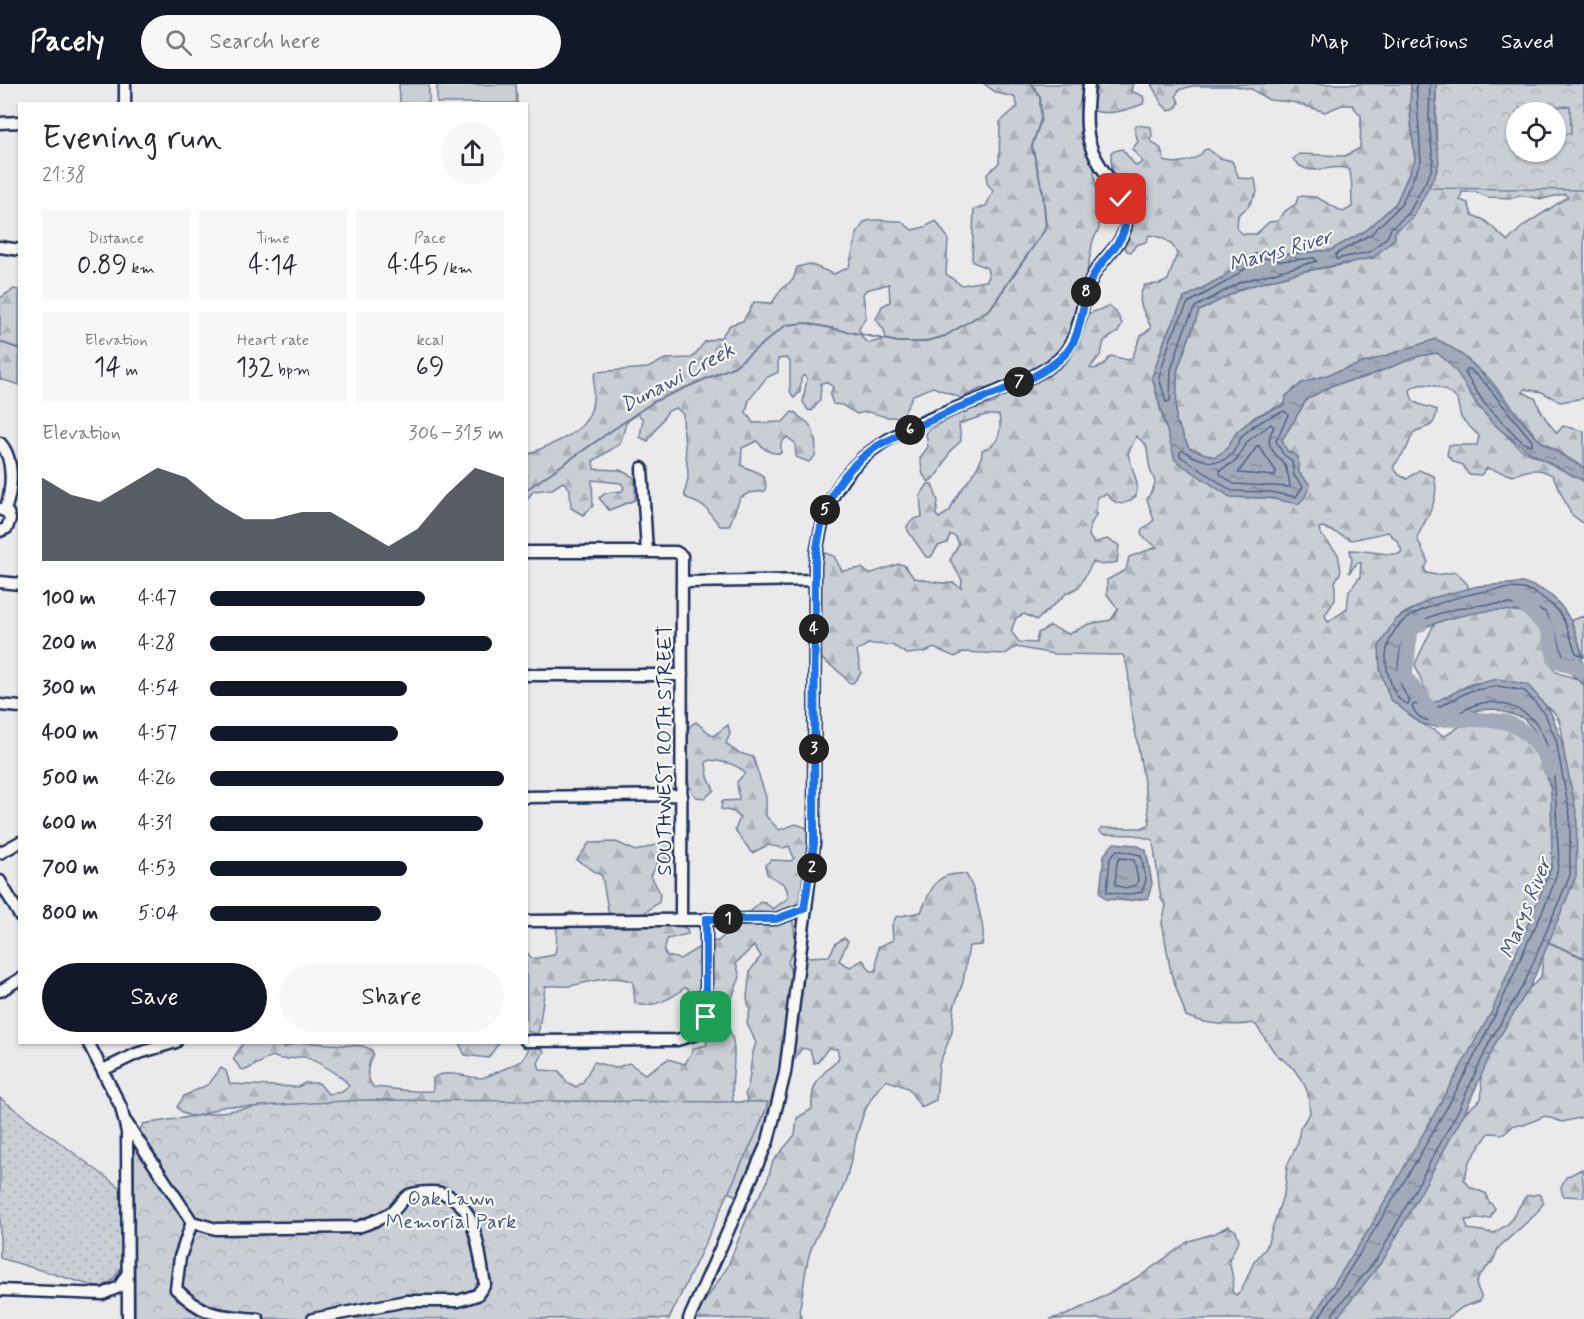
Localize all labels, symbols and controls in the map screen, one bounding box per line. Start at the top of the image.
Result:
search box [141,15,561,69]
text: Pacely [30,24,105,61]
icon: search [162,26,195,59]
text: Search here [210,28,320,56]
text: Map [1310,28,1349,56]
text: Directions [1382,28,1468,56]
text: Saved [1501,28,1554,56]
map controls [1506,102,1566,162]
button: locate [1506,102,1566,162]
text: Evening run [42,117,222,161]
button: share [441,122,504,185]
text: 21:38 [42,162,86,189]
pin [1095,173,1146,224]
icon: check [1104,182,1137,215]
water label: Marys River [1225,222,1337,279]
text: Distance [88,228,144,249]
text: Time [256,228,290,249]
text: Pace [414,228,446,249]
text: 0.89 [77,249,127,283]
text: 4:14 [248,249,298,283]
text: 4:45 [387,249,438,283]
text: km [127,258,155,279]
text: /km [438,258,473,279]
pin: 8 [1071,277,1101,307]
text: 8 [1081,281,1091,302]
text: Elevation [85,330,148,351]
text: Heart rate [237,330,309,351]
text: kcal [417,330,443,351]
water label: Dunawi Creek [616,336,739,420]
text: 14 [94,351,121,385]
text: 132 [236,351,274,385]
text: 69 [416,351,444,385]
text: m [121,360,138,381]
text: bpm [274,360,310,381]
pin: 7 [1004,367,1034,397]
text: 7 [1014,371,1024,392]
pin: 6 [895,415,925,445]
text: 6 [906,419,914,440]
text: Elevation [42,420,121,447]
text: 306–315 m [409,420,504,447]
pin: 5 [810,495,840,525]
text: 5 [820,499,830,520]
text: 100 m [42,585,96,612]
text: 4:47 [138,585,177,612]
pin: 4 [799,614,829,644]
text: 4 [809,618,819,639]
street label: SOUTHWEST ROTH STREET [652,625,679,875]
text: 200 m [42,630,97,657]
text: 4:28 [138,630,176,657]
text: 300 m [42,675,96,702]
text: 4:54 [138,675,179,702]
text: 400 m [42,720,98,747]
text: 4:57 [138,720,177,747]
pin: 3 [799,734,829,764]
text: 3 [810,738,818,759]
text: 500 m [42,765,99,792]
text: 4:26 [138,765,176,792]
text: 600 m [42,810,97,837]
text: 4:31 [138,810,173,837]
water label: Marys River [1493,852,1560,963]
pin: 2 [797,853,827,883]
text: 700 m [42,855,99,882]
text: 4:53 [138,855,175,882]
text: 2 [808,857,816,878]
text: 800 m [42,900,98,927]
text: 5:04 [138,900,179,927]
pin: 1 [713,904,743,934]
text: 1 [724,908,732,929]
button: Save [42,963,267,1032]
button: Share [279,963,504,1032]
pin [680,991,731,1042]
icon: arrive [689,1000,722,1033]
park label: Oak Lawn Memorial Park [386,1186,516,1236]

